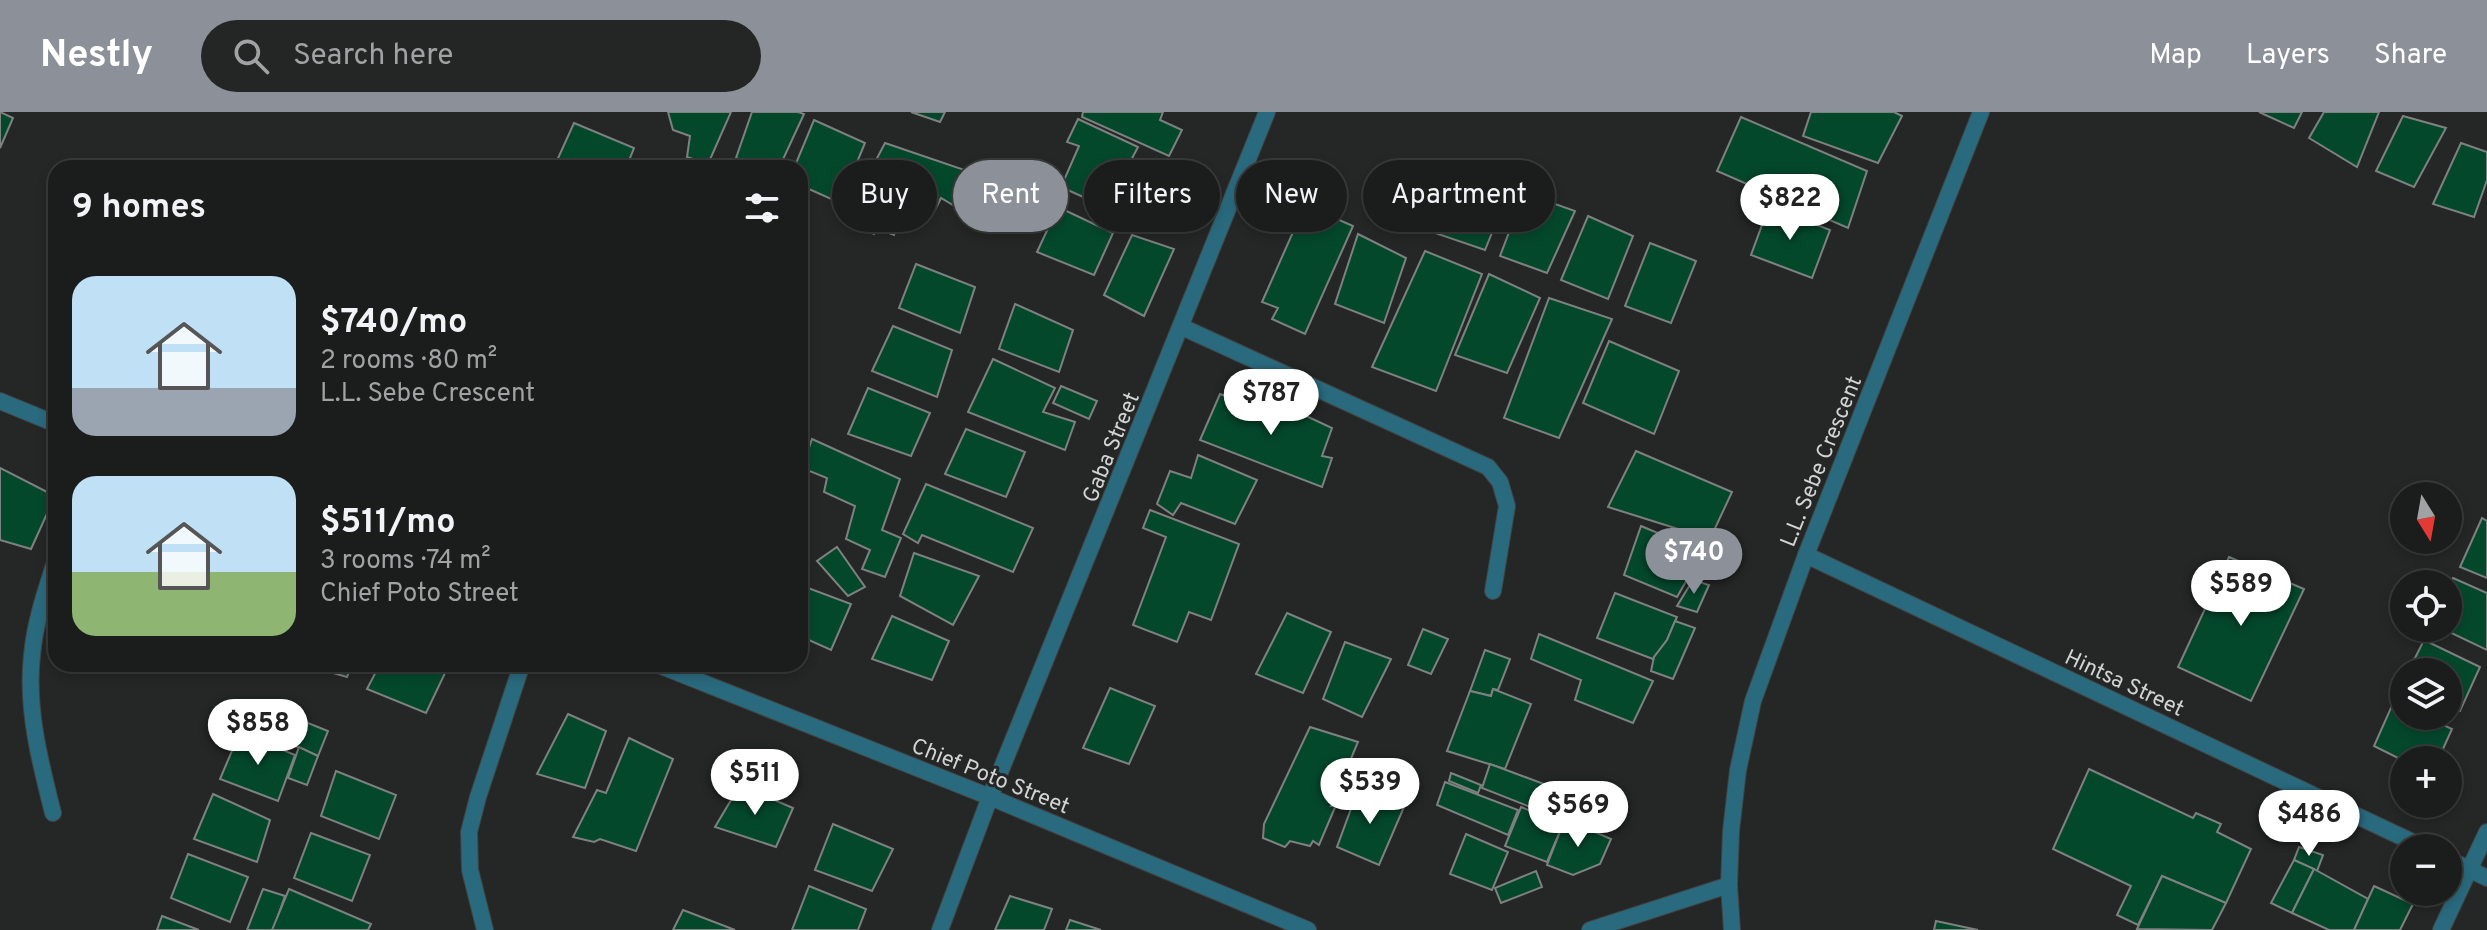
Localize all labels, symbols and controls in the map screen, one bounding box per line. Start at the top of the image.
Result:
search box [201,20,761,92]
text: Nestly [40,32,153,81]
icon: search [229,34,273,78]
text: Search here [293,38,453,75]
text: Map [2149,38,2202,74]
text: Layers [2246,38,2330,74]
text: Share [2374,38,2447,74]
chip: Buy [832,160,937,232]
chip: Rent [953,160,1068,232]
chip: Filters [1084,160,1220,232]
chip: New [1236,160,1347,232]
chip: Apartment [1363,160,1555,232]
pin: $822 [1743,174,1837,242]
text: $822 [1758,183,1822,216]
icon: filters [740,186,784,230]
text: 9 homes [72,187,206,230]
text: $740/mo [320,302,467,345]
icon: home [136,308,232,404]
text: 2 rooms · 80 m² [320,345,497,378]
pin: $787 [1224,369,1318,437]
street label: L.L. Sebe Crescent [1776,372,1869,551]
text: L.L. Sebe Crescent [320,378,535,411]
text: $787 [1242,378,1300,411]
street label: Gaba Street [1078,389,1147,507]
north arrow [2390,482,2462,554]
map controls [2390,482,2462,906]
text: $511/mo [320,502,456,545]
icon: home [136,508,232,604]
pin: $740 [1647,528,1741,596]
text: $740 [1663,537,1725,570]
text: 3 rooms · 74 m² [320,545,491,578]
pin: $589 [2194,560,2288,628]
text: $589 [2209,569,2273,602]
button: locate [2390,570,2462,642]
text: Chief Poto Street [320,578,519,611]
street label: Hintsa Street [2060,645,2188,724]
button: layers [2390,658,2462,730]
pin: $858 [211,699,305,767]
text: $858 [226,708,290,741]
street label: Chief Poto Street [907,733,1073,821]
button: + [2390,746,2462,818]
pin: $511 [708,749,802,817]
text: $511 [729,758,781,791]
pin: $539 [1323,758,1417,826]
text: $539 [1338,767,1402,800]
pin: $569 [1531,781,1625,849]
text: $569 [1546,790,1610,823]
pin: $486 [2262,790,2356,858]
text: $486 [2277,799,2341,832]
button: − [2390,834,2462,906]

